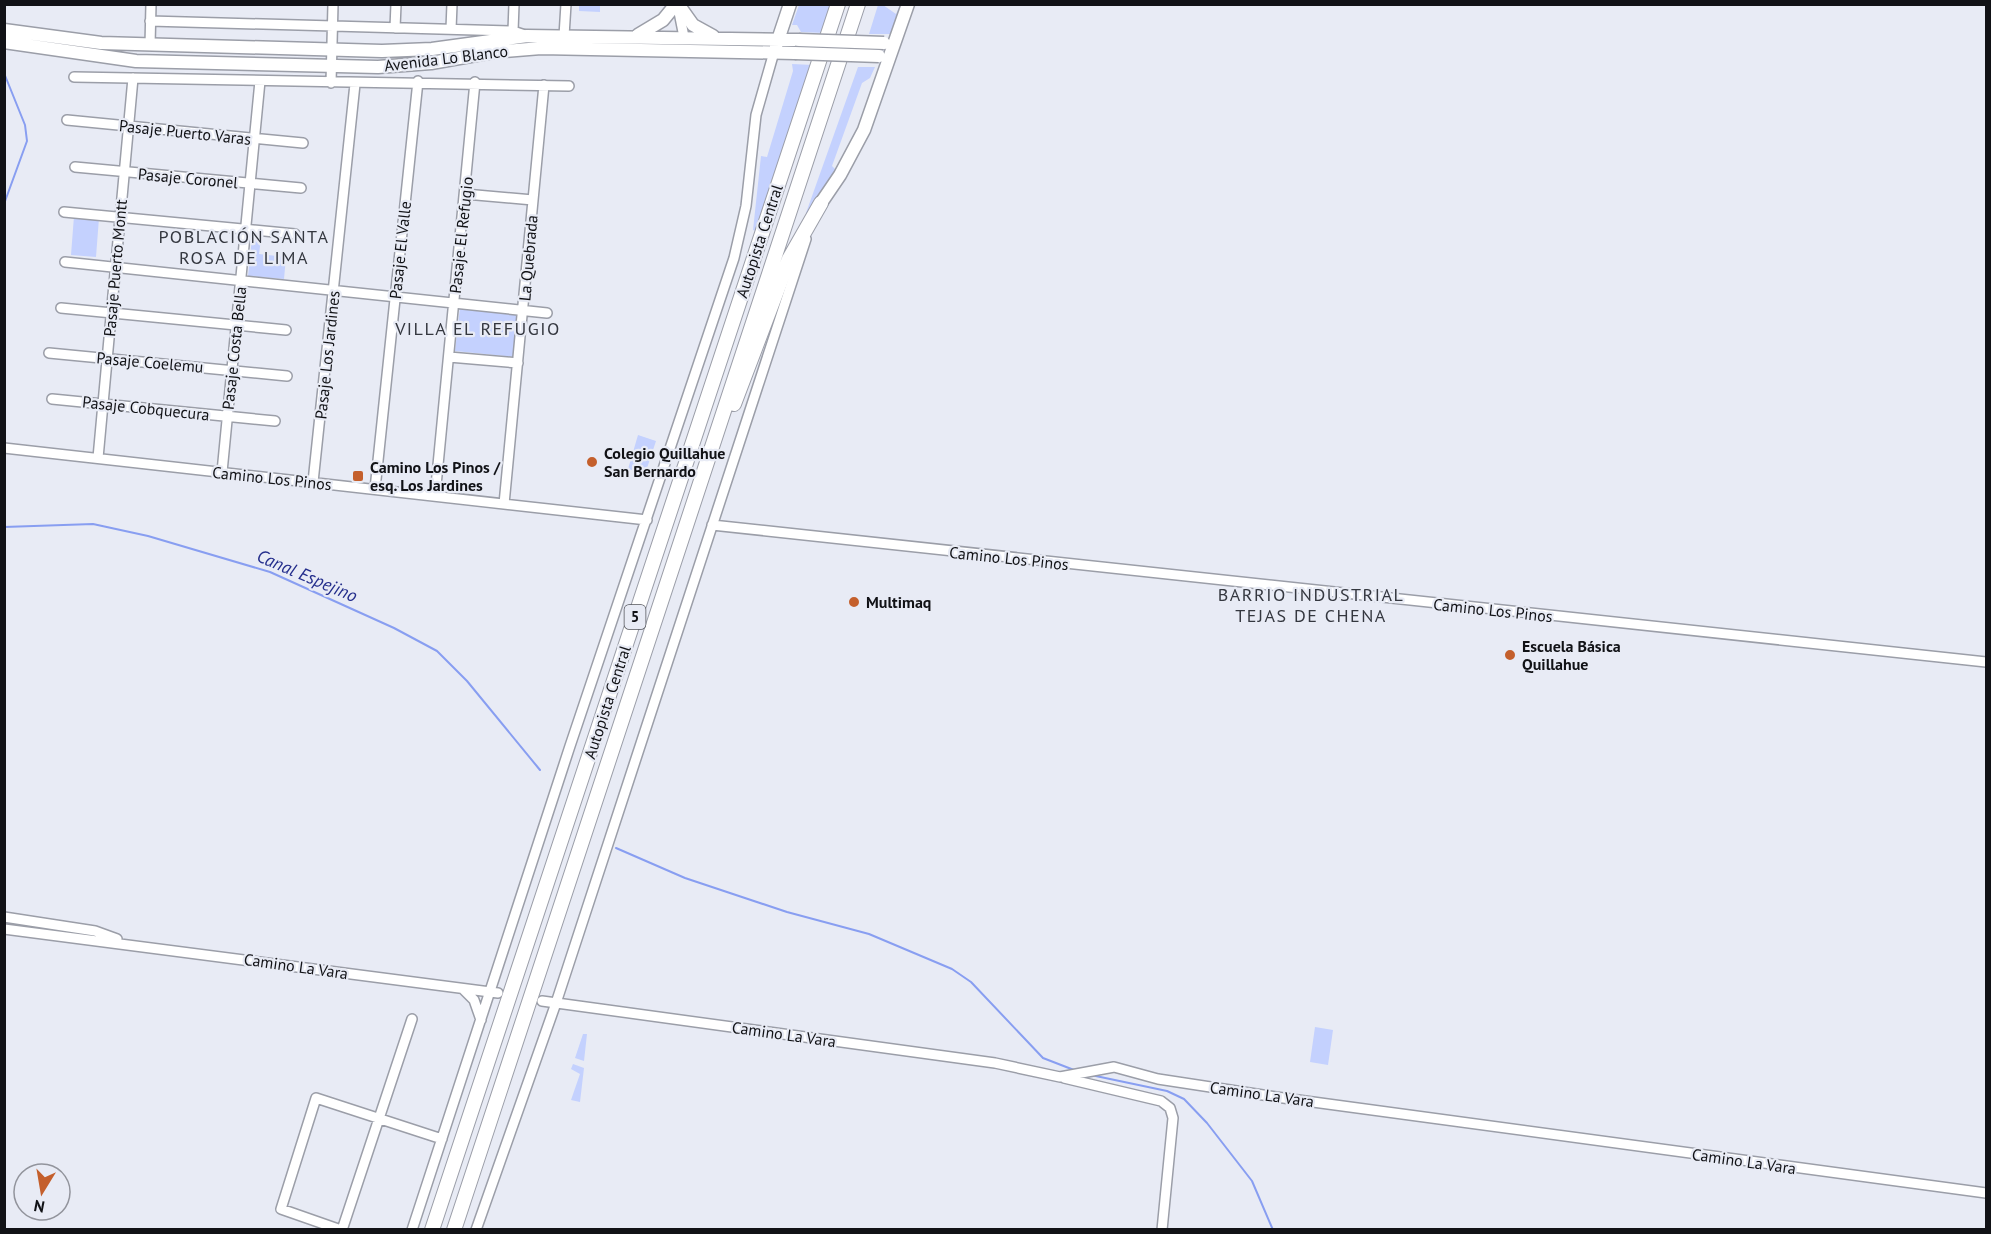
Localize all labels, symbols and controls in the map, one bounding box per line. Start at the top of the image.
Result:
street label: Avenida Lo Blanco [383,40,509,76]
street label: Pasaje Puerto Varas [118,115,252,149]
street label: Pasaje Coronel [137,164,239,192]
street label: Pasaje El Refugio [445,176,477,294]
street label: Autopista Central [731,181,787,300]
street label: Pasaje Puerto Montt [99,198,131,337]
street label: Pasaje El Valle [385,200,415,300]
street label: La Quebrada [514,214,542,302]
district label: POBLACIÓN SANTA ROSA DE LIMA [159,225,329,269]
street label: Pasaje Costa Bella [218,285,250,411]
street label: Pasaje Los Jardines [310,289,344,420]
district label: VILLA EL REFUGIO [394,317,561,340]
street label: Pasaje Coelemu [96,347,204,377]
street label: Pasaje Cobquecura [81,391,211,425]
place label: Colegio Quillahue San Bernardo [604,443,725,481]
marker: Colegio Quillahue San Bernardo [585,455,599,469]
place label: Camino Los Pinos / esq. Los Jardines [370,457,501,495]
street label: Camino Los Pinos [211,462,333,494]
marker: Camino Los Pinos / esq. Los Jardines [351,469,365,483]
street label: Camino Los Pinos [948,542,1070,574]
water label: Canal Espejino [253,544,361,607]
district label: BARRIO INDUSTRIAL TEJAS DE CHENA [1218,583,1404,627]
place label: Multimaq [866,592,931,612]
street label: Camino Los Pinos [1432,594,1554,626]
marker: Multimaq [847,595,861,609]
road number: 5 [624,605,646,629]
place label: Escuela Básica Quillahue [1522,636,1621,674]
street label: Autopista Central [579,642,635,761]
marker: Escuela Básica Quillahue [1503,648,1517,662]
street label: Camino La Vara [243,949,349,983]
street label: Camino La Vara [731,1017,837,1051]
street label: Camino La Vara [1209,1077,1315,1111]
street label: Camino La Vara [1691,1144,1797,1178]
north arrow [12,1162,72,1222]
text: N [32,1196,46,1218]

